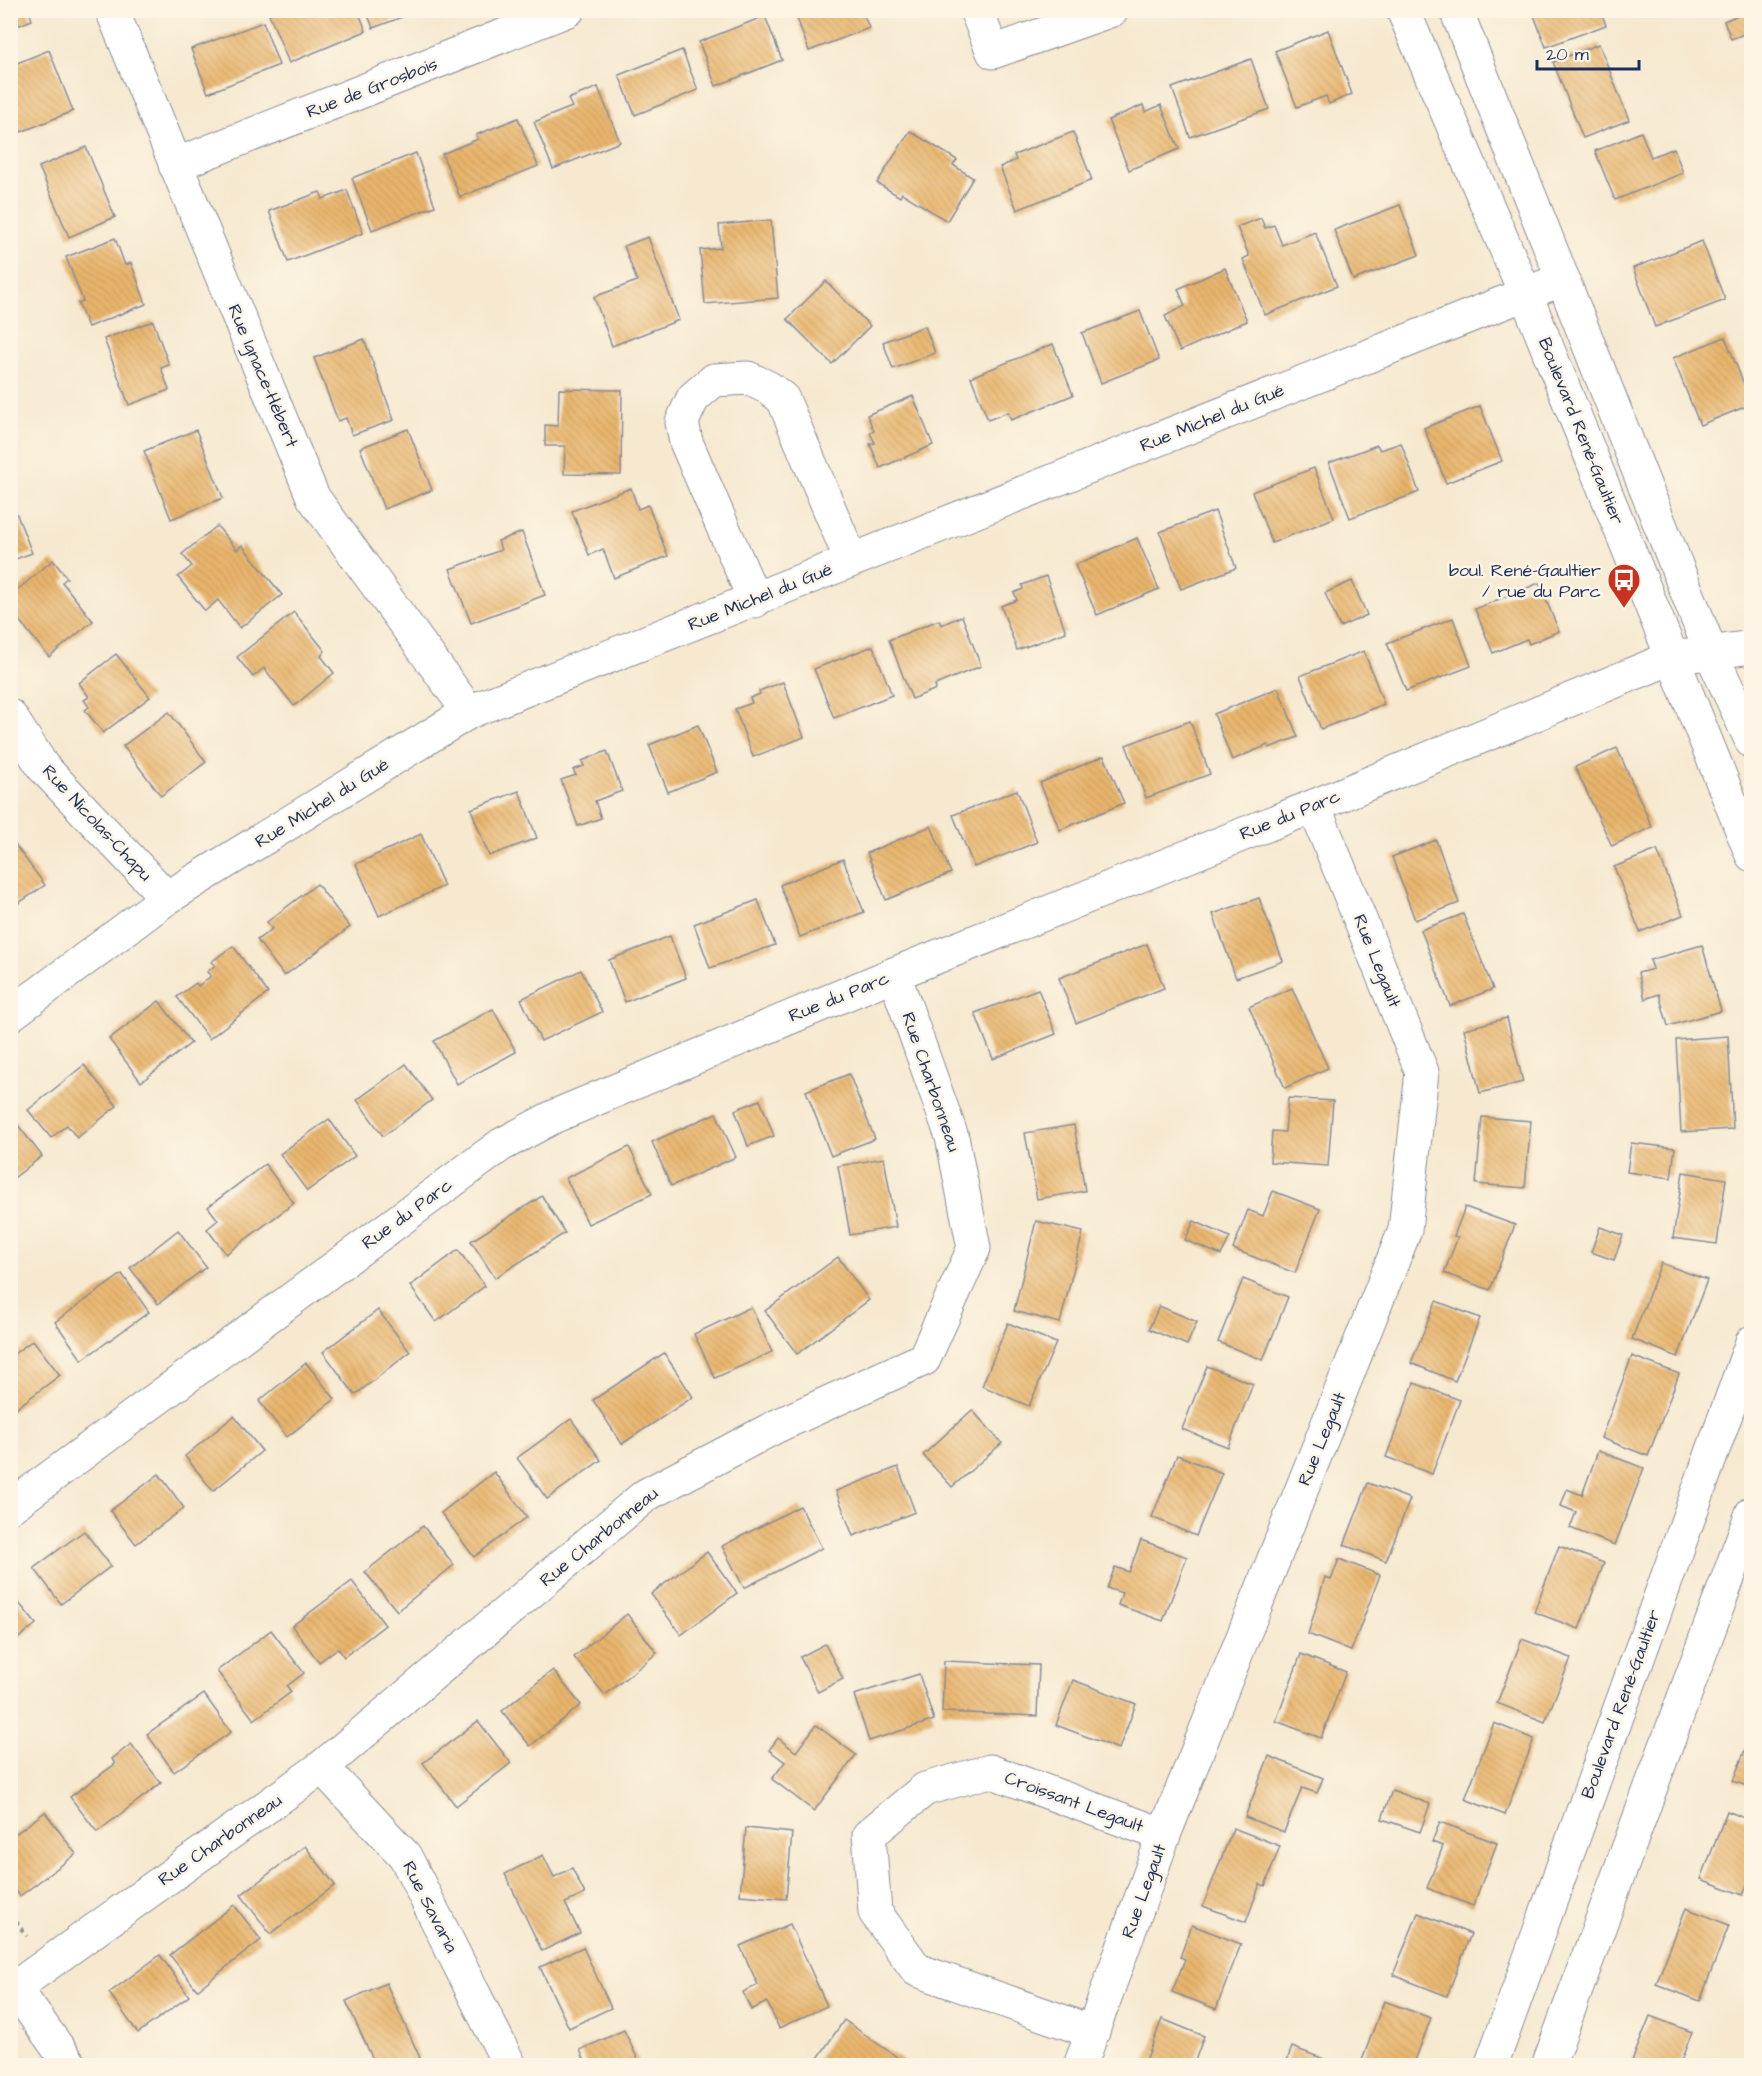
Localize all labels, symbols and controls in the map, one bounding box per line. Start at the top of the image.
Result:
scale bar [1537,33,1639,71]
text: 20 m [1546,42,1589,67]
street label: Rue de Grosbois [303,51,441,125]
street label: Rue Ignace-Hébert [221,300,305,453]
street label: Boulevard René-Gaultier [1532,334,1630,528]
street label: Rue Michel du Gué [1136,378,1288,458]
street label: Rue Michel du Gué [684,557,836,637]
place label: boul. René-Gaultier / rue du Parc [1449,558,1601,604]
bus stop icon: boul. René-Gaultier / rue du Parc [1606,562,1642,609]
street label: Rue Michel du Gué [250,752,394,854]
street label: Rue Nicolas-Chapu [36,759,158,887]
street label: Rue du Parc [1236,783,1344,847]
street label: Rue Legault [1346,911,1407,1013]
street label: Rue du Parc [785,965,893,1029]
street label: Rue Charbonneau [895,1009,967,1155]
street label: Rue du Parc [357,1173,457,1255]
street label: Rue Legault [1292,1388,1353,1490]
street label: Rue Charbonneau [534,1481,664,1593]
street label: Boulevard René-Gaultier [1575,1606,1667,1802]
street label: Croissant Legault [1001,1765,1148,1840]
street label: Rue Charbonneau [153,1788,287,1892]
street label: Rue Legault [1115,1840,1174,1942]
street label: Rue Savaria [396,1857,464,1957]

